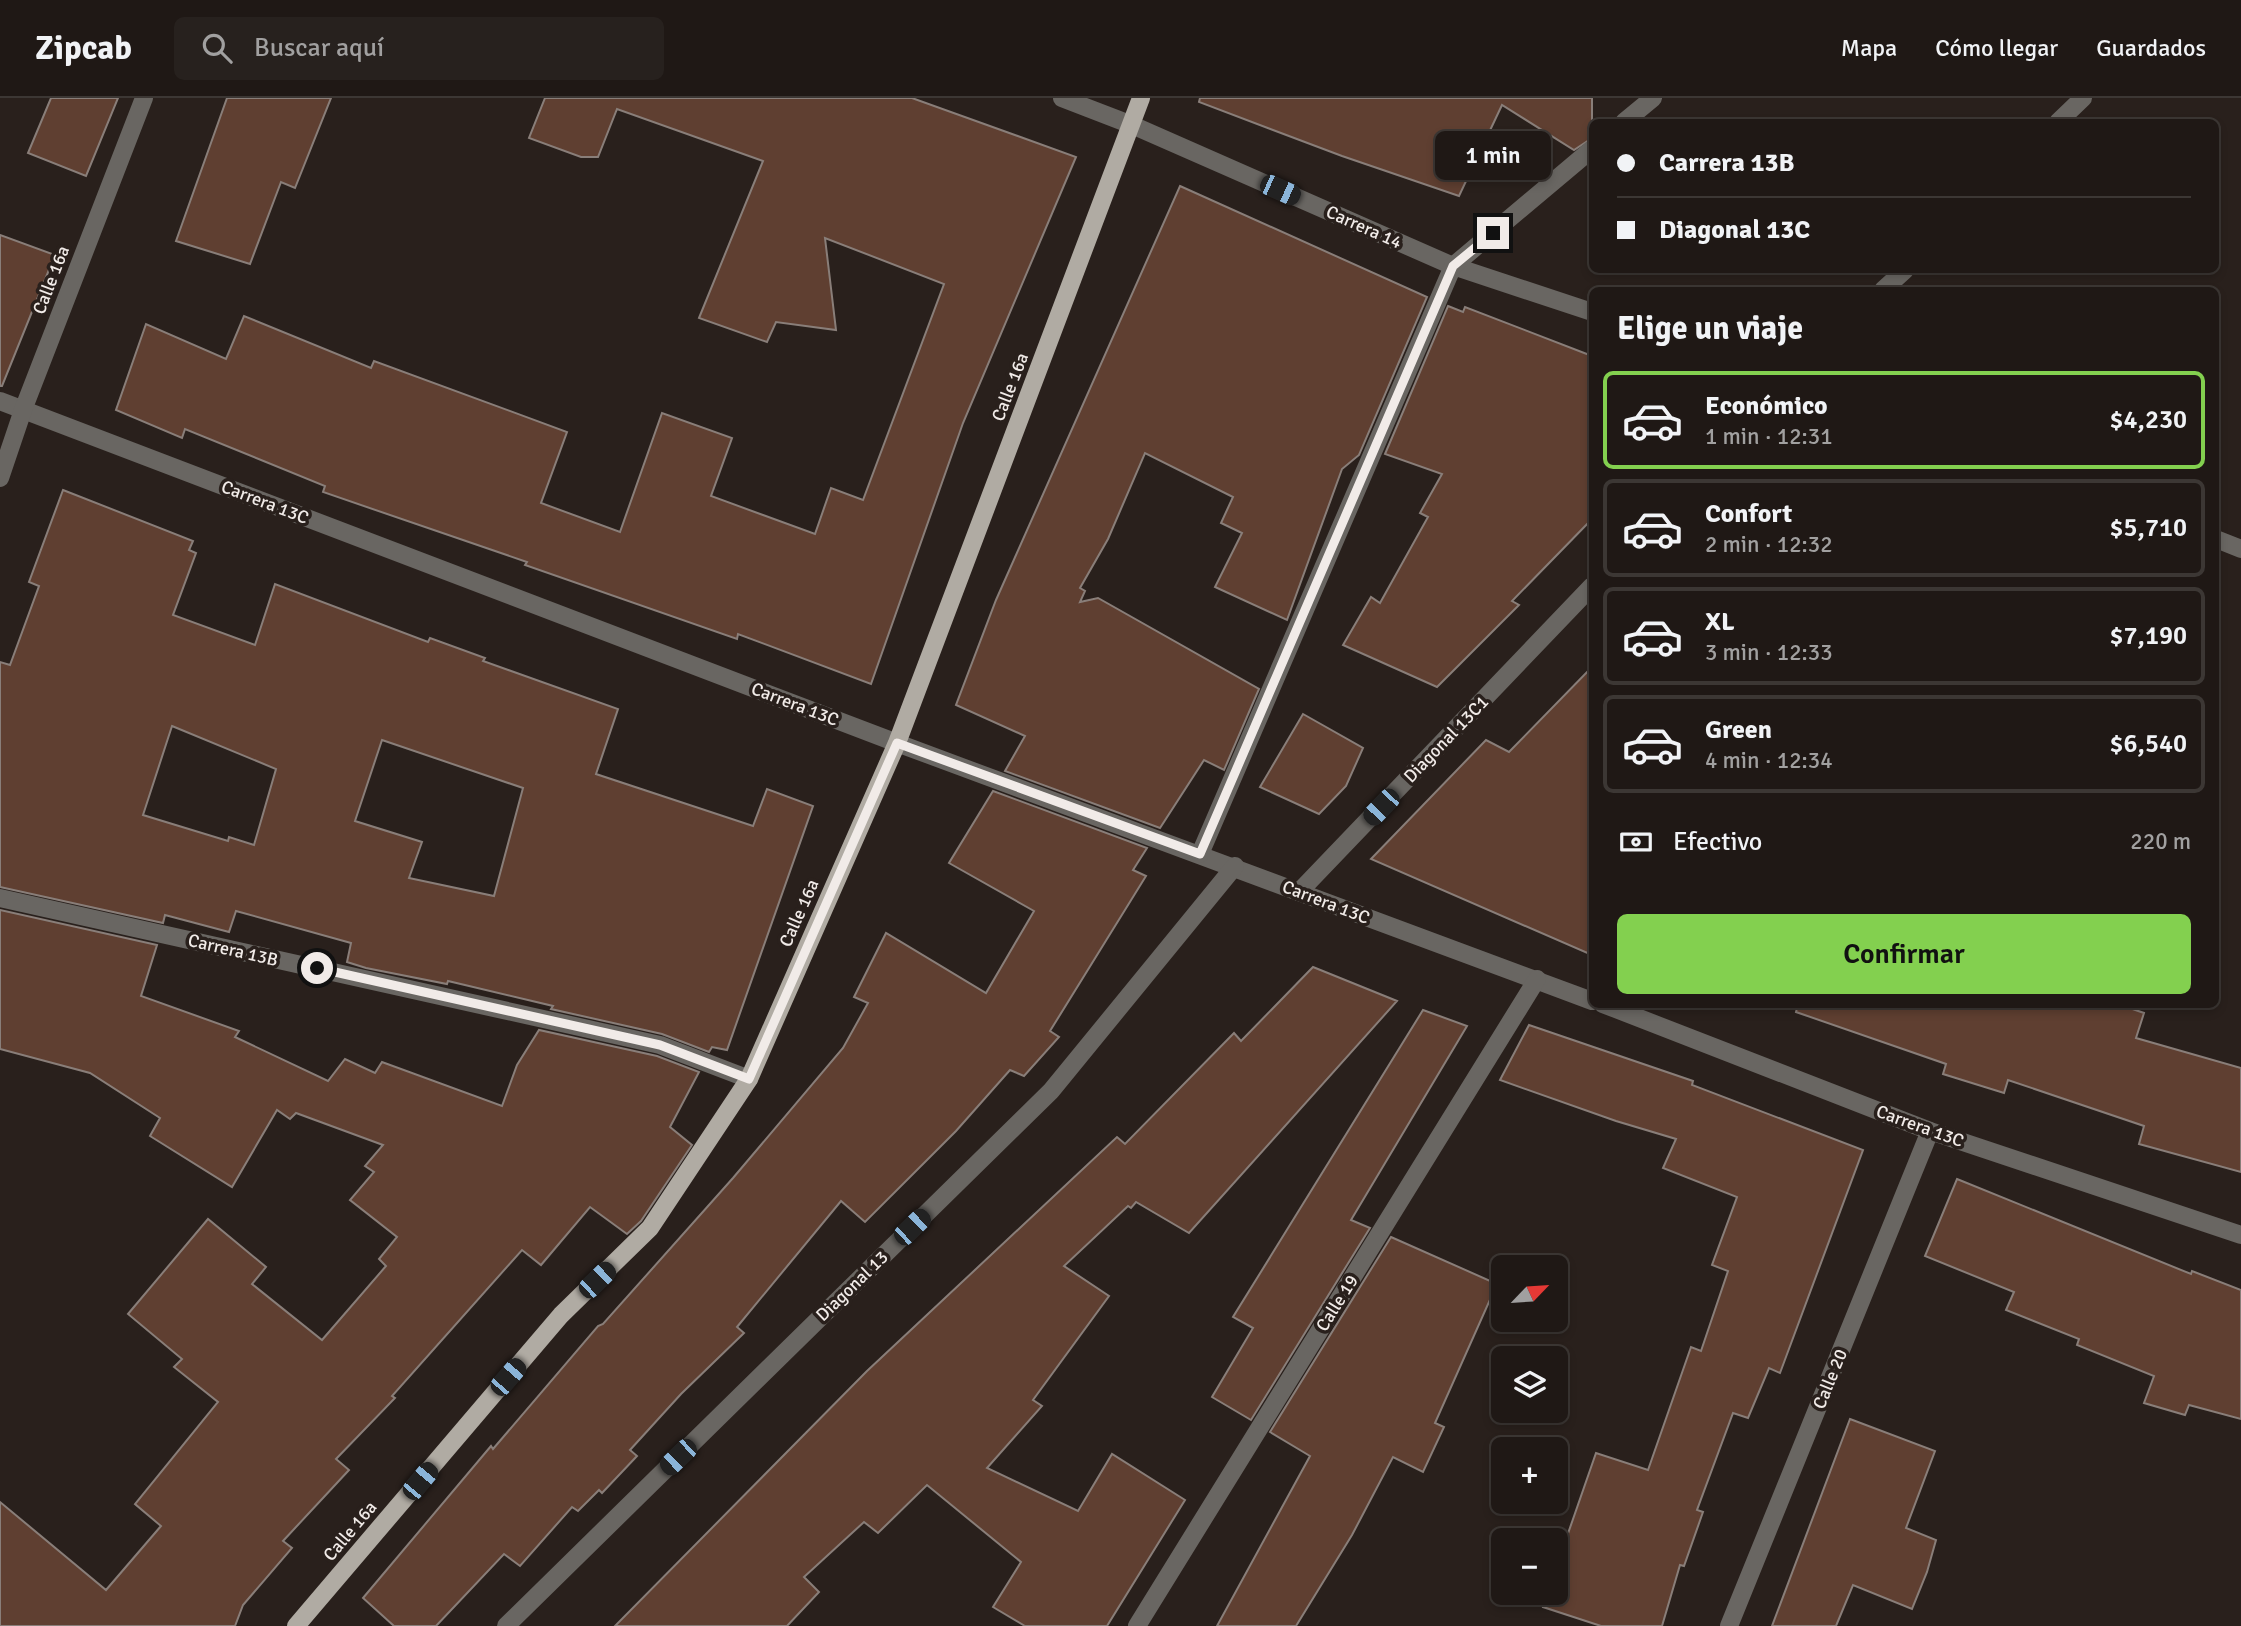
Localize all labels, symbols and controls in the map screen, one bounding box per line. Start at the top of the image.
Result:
search box [174,17,664,80]
text: Zipcab [35,28,132,69]
icon: search [198,29,236,67]
text: Buscar aquí [254,32,384,64]
text: Mapa [1841,33,1897,63]
text: Cómo llegar [1935,33,2058,63]
text: Guardados [2096,33,2206,63]
callout: 1 min [1435,131,1551,180]
text: 1 min [1465,141,1521,170]
text: Carrera 13B [1659,147,1795,179]
car [1257,172,1304,208]
street label: Carrera 14 [1323,201,1406,254]
text: Diagonal 13C [1659,214,1810,246]
route end [1477,217,1509,249]
street label: Calle 16a [28,243,74,317]
text: Elige un viaje [1617,309,1803,348]
street label: Calle 16a [987,350,1033,424]
icon: car [1621,389,1684,452]
text: Económico [1705,390,1828,422]
text: $4,230 [2109,404,2187,436]
text: 1 min · 12:31 [1705,422,1833,451]
street label: Carrera 13C [218,475,312,529]
icon: car [1621,497,1684,560]
text: Confort [1705,498,1792,530]
text: $5,710 [2109,512,2187,544]
text: 2 min · 12:32 [1705,530,1833,559]
icon: car [1621,605,1684,668]
text: XL [1705,606,1735,638]
text: $7,190 [2109,620,2187,652]
text: 3 min · 12:33 [1705,638,1833,667]
street label: Carrera 13C [748,677,842,731]
street label: Diagonal 13C1 [1399,691,1493,787]
icon: car [1621,713,1684,776]
text: Green [1705,714,1772,746]
text: $6,540 [2109,728,2187,760]
text: 4 min · 12:34 [1705,746,1833,775]
car [1359,785,1404,829]
icon: cash [1617,823,1655,861]
text: Efectivo [1673,826,1762,858]
text: 220 m [2130,827,2191,856]
street label: Carrera 13C [1279,875,1373,929]
street label: Calle 16a [774,876,824,950]
button: Confirmar [1617,914,2191,994]
street label: Carrera 13B [186,929,280,971]
route start [301,952,333,984]
street label: Carrera 13C [1873,1100,1967,1152]
car [890,1205,935,1249]
street label: Diagonal 13 [811,1246,893,1326]
north arrow [1491,1255,1568,1332]
map controls [1491,1255,1568,1605]
car [575,1258,620,1302]
street label: Calle 19 [1311,1271,1363,1335]
button: layers [1491,1346,1568,1423]
street label: Calle 20 [1808,1346,1852,1412]
car [487,1354,530,1400]
car [656,1435,701,1479]
button: + [1491,1437,1568,1514]
car [399,1458,442,1504]
street label: Calle 16a [319,1497,381,1565]
button: − [1491,1528,1568,1605]

